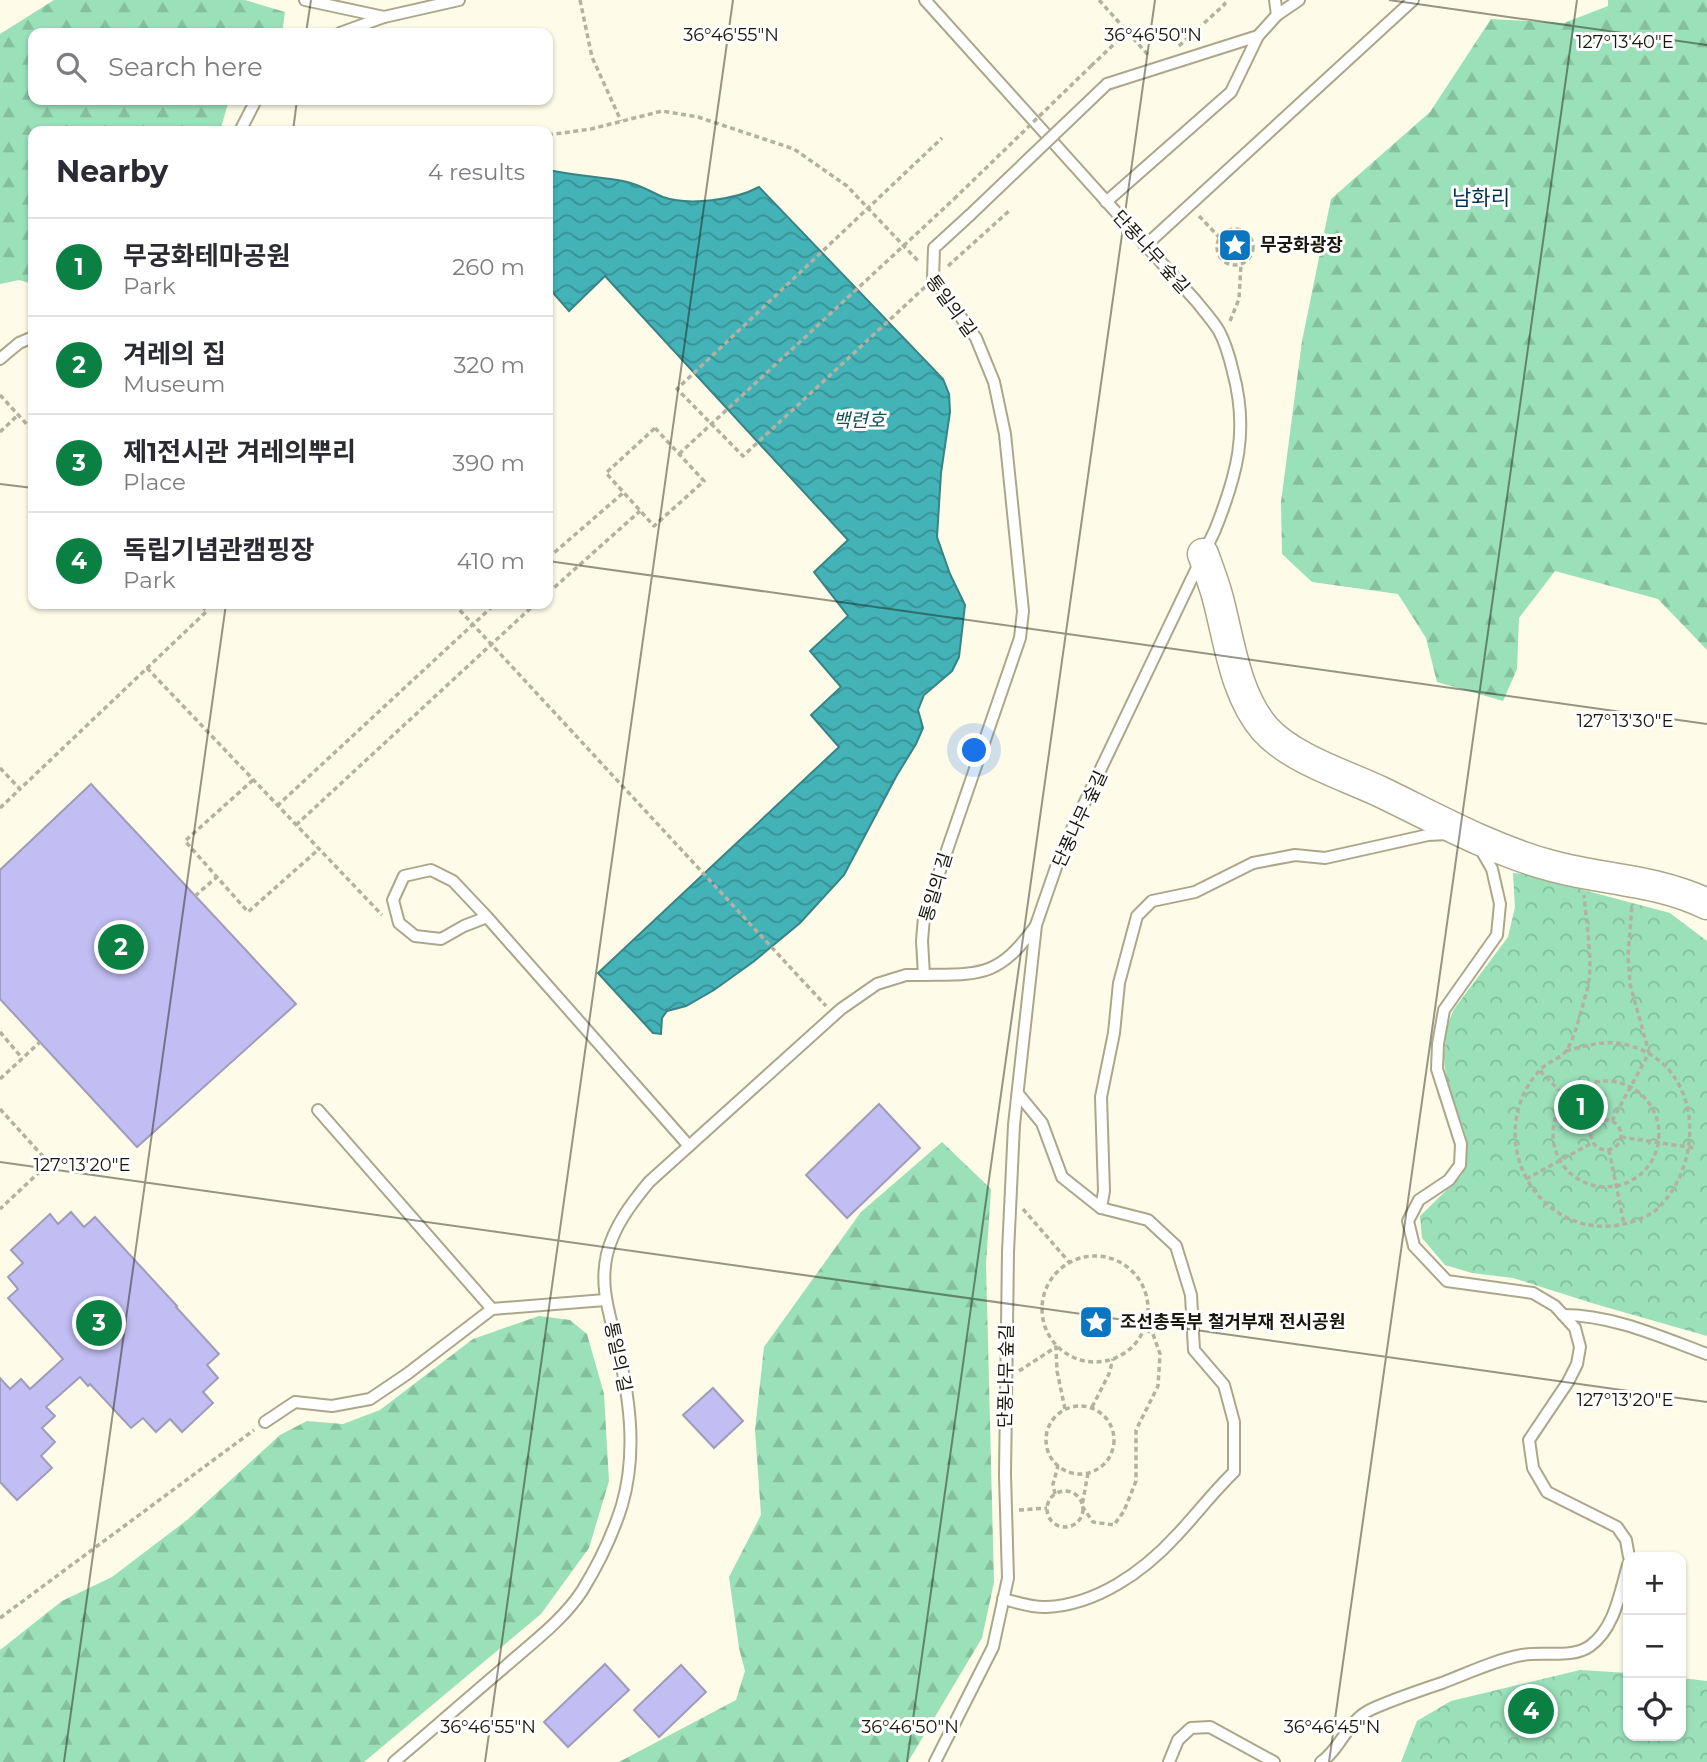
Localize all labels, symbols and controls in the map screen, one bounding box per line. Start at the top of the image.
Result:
text: 36°46'55"N [683,24,779,46]
text: 36°46'50"N [1104,24,1202,46]
search box [28,28,553,105]
text: 127°13'40"E [1576,31,1674,53]
icon: search [52,48,90,86]
text: Search here [108,51,263,83]
text: Nearby [56,153,168,190]
text: 4 results [428,158,525,186]
district label: 남화리 [1452,185,1510,210]
street label: 단풍나무 숲길 [1108,206,1194,298]
place icon: 무궁화광장 [1216,226,1254,264]
place label: 무궁화광장 [1260,234,1343,256]
text: 무궁화테마공원 [123,240,290,272]
text: 1 [74,253,84,281]
text: 260 m [452,253,525,281]
street label: 통일의 길 [921,271,981,341]
text: Park [123,272,176,300]
text: 겨레의 집 [123,338,226,370]
text: 2 [72,351,86,379]
text: 320 m [453,351,525,379]
text: Museum [123,370,225,398]
water label: 백련호 [833,409,887,432]
text: 제1전시관 겨레의뿌리 [123,436,356,468]
text: 3 [72,449,86,477]
text: 390 m [452,449,525,477]
text: Place [123,468,186,496]
text: 독립기념관캠핑장 [123,534,314,566]
text: 4 [71,547,87,575]
text: 410 m [456,547,525,575]
text: Park [123,566,176,594]
text: 127°13'30"E [1576,710,1674,732]
your location [957,733,991,767]
street label: 단풍나무 숲길 [1048,767,1112,871]
street label: 통일의 길 [915,850,957,924]
pin: 2 [98,921,144,973]
pin: 1 [1558,1081,1604,1133]
text: 127°13'20"E [33,1154,131,1176]
pin: 3 [76,1297,122,1349]
place icon: 조선총독부 철거부재 전시공원 [1077,1303,1115,1341]
place label: 조선총독부 철거부재 전시공원 [1120,1311,1345,1333]
street label: 통일의 길 [600,1320,636,1394]
street label: 단풍나무 숲길 [994,1324,1018,1428]
text: 127°13'20"E [1576,1389,1674,1411]
map controls [1623,1552,1686,1741]
button: + [1623,1552,1686,1615]
button: − [1623,1615,1686,1678]
button: locate [1623,1678,1686,1741]
pin: 4 [1508,1685,1554,1737]
text: 36°46'55"N [440,1716,536,1738]
text: 36°46'50"N [861,1716,959,1738]
text: 36°46'45"N [1284,1716,1380,1738]

